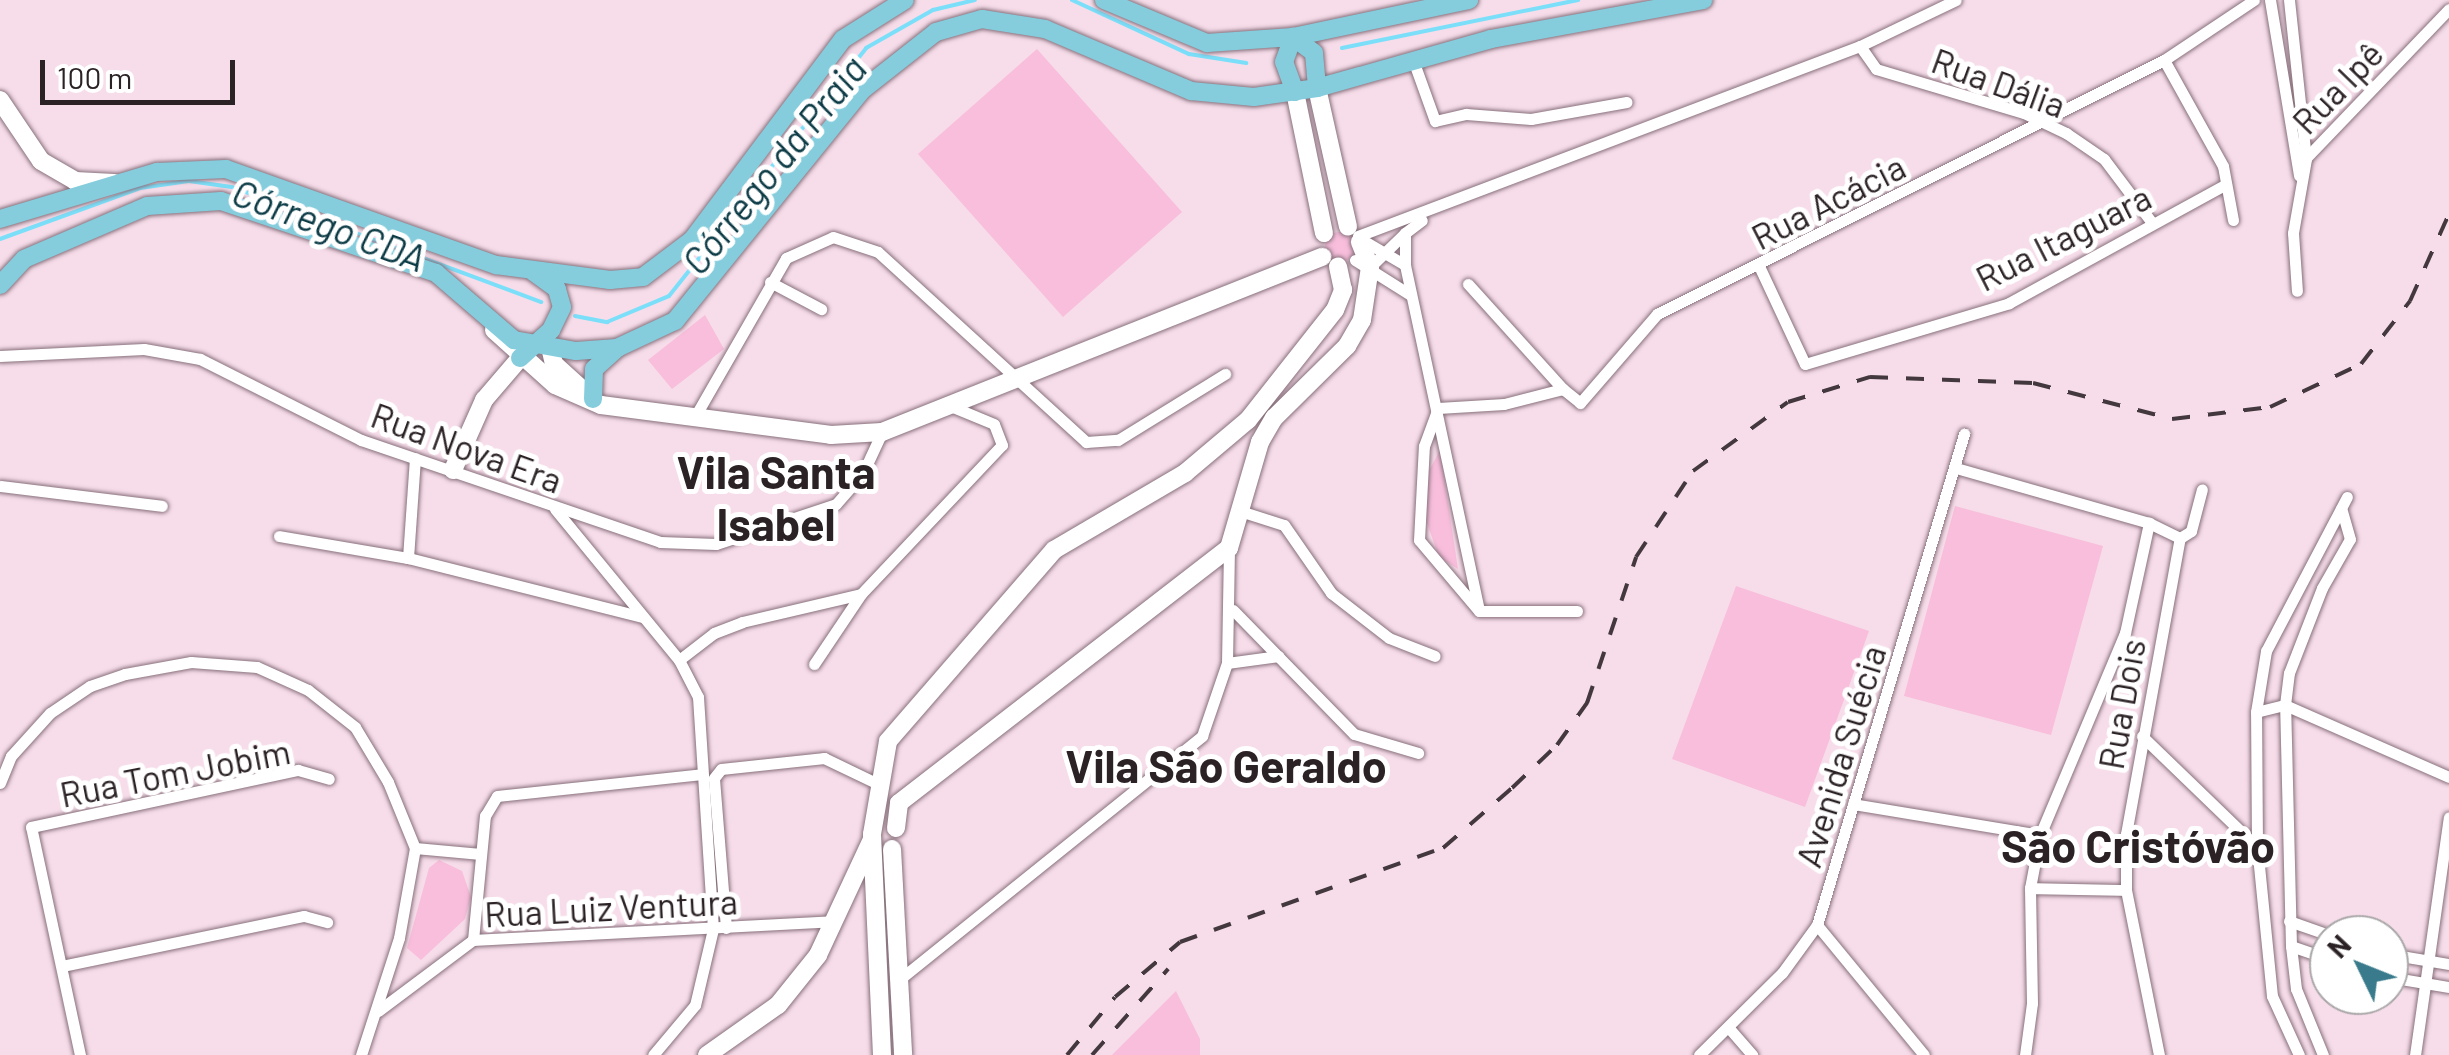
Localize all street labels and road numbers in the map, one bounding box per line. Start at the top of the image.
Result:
street label: Rua Ipê [2283,32,2391,142]
street label: Rua Dália [1926,38,2072,126]
street label: Rua Acácia [1744,144,1912,258]
street label: Rua Itaguara [1969,175,2157,299]
street label: Rua Nova Era [366,393,568,501]
street label: Rua Dois [2089,636,2153,772]
street label: Avenida Suécia [1786,640,1894,872]
street label: Rua Tom Jobim [56,729,294,815]
street label: Rua Luiz Ventura [483,879,739,935]

